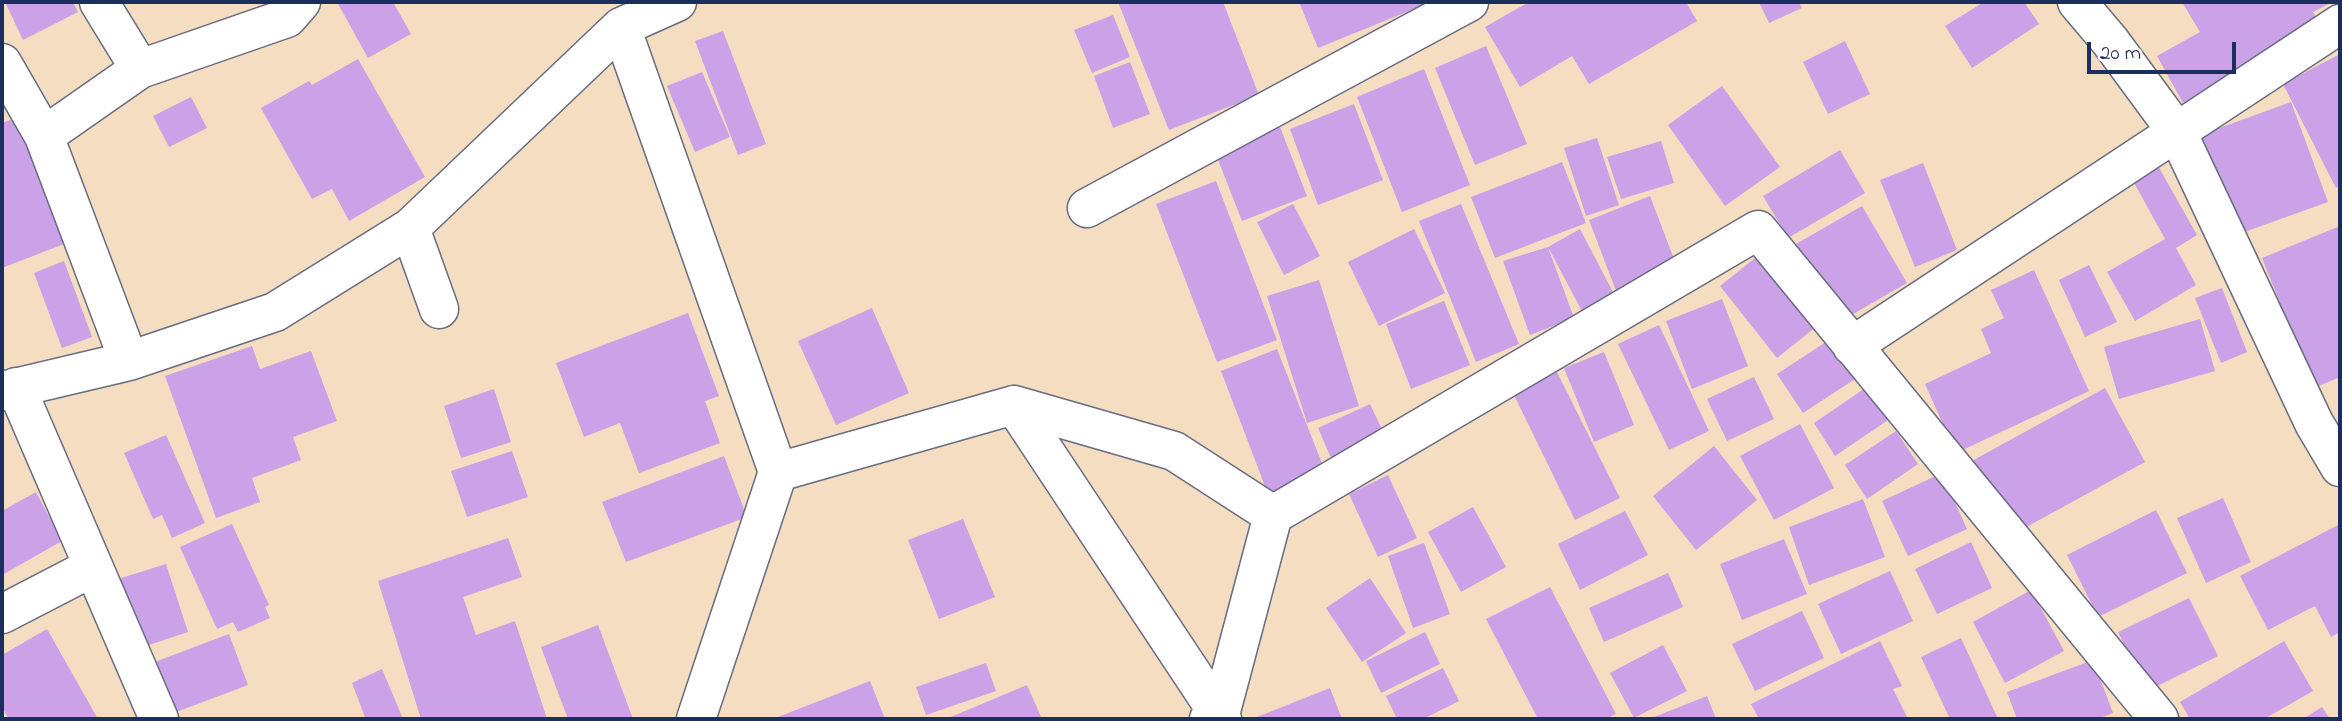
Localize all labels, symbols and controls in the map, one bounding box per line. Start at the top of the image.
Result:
scale bar [2090,28,2239,72]
text: 20 m [2100,39,2141,69]

